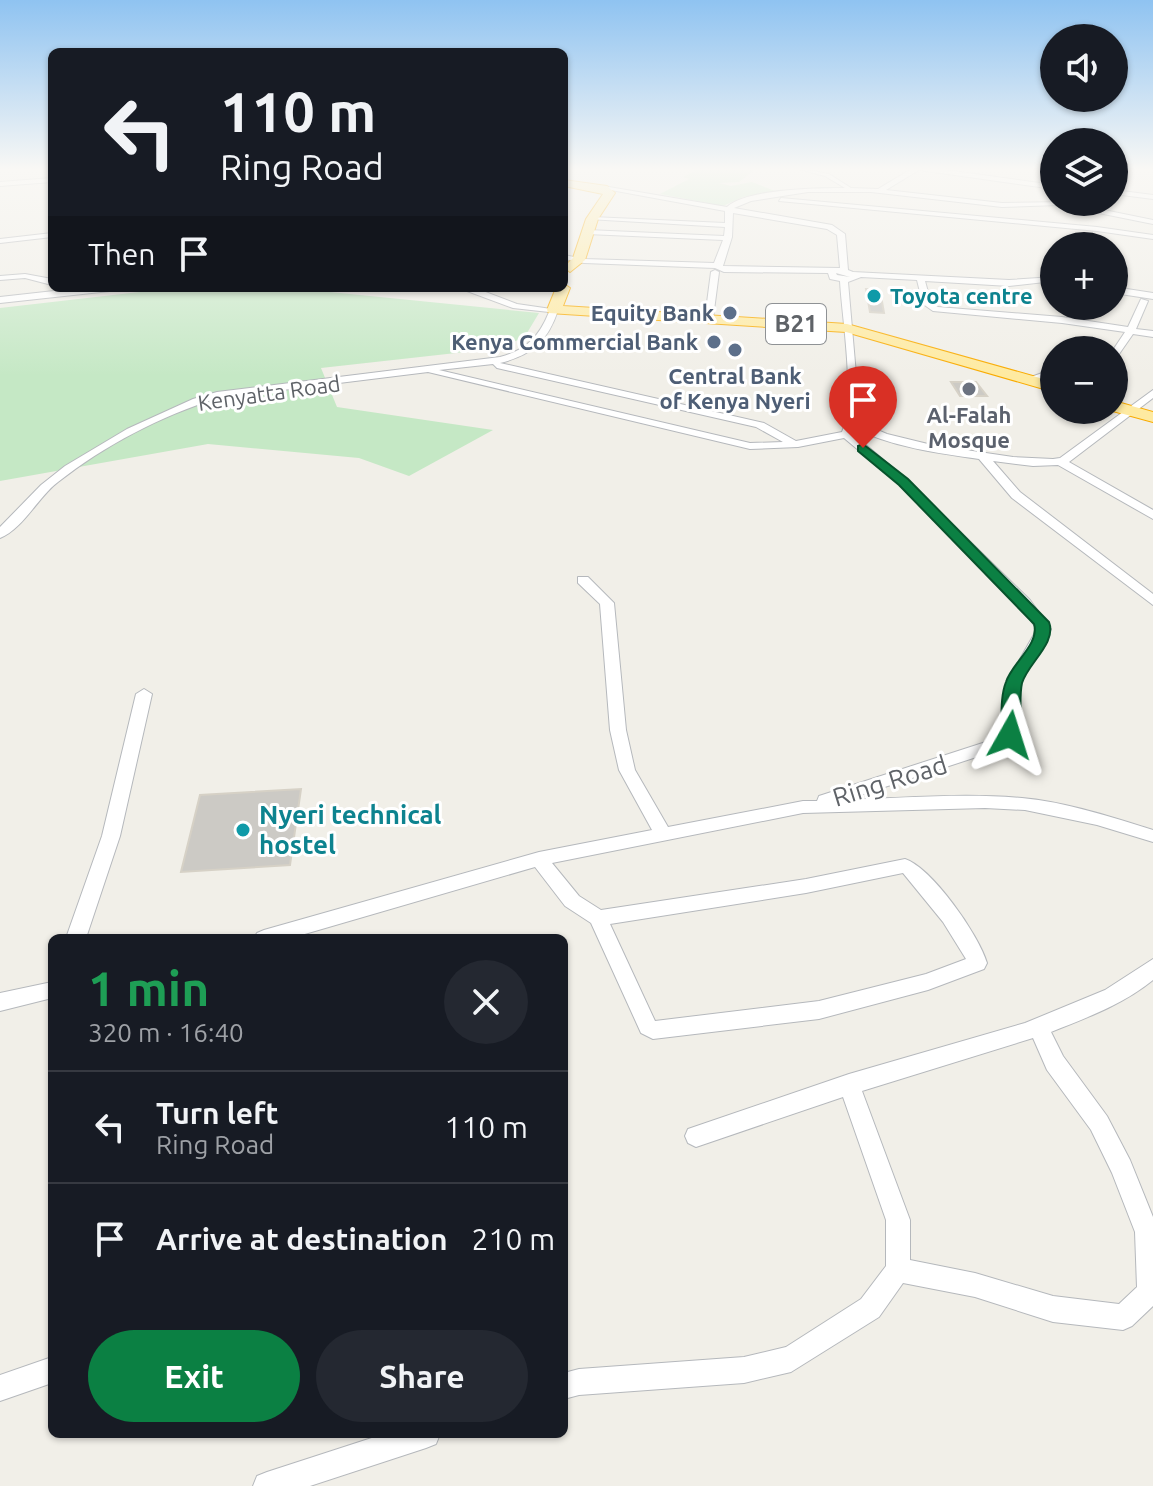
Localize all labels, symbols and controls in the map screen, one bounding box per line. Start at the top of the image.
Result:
map controls [1040,24,1128,424]
button: sound [1040,24,1128,112]
icon: left [88,80,192,184]
text: 110 m [220,80,376,143]
button: layers [1040,128,1128,216]
text: Ring Road [220,146,384,187]
icon: arrive [172,232,216,276]
button: + [1040,232,1128,320]
text: Then [88,237,156,271]
place label: Toyota centre [890,283,1033,308]
marker: Toyota centre [865,287,883,305]
place label: Equity Bank [591,300,715,325]
marker: Equity Bank [721,304,739,322]
road number: B21 [766,304,826,344]
place label: Kenya Commercial Bank [451,329,699,354]
marker: Kenya Commercial Bank [705,333,723,351]
button: − [1040,336,1128,424]
marker: Central Bank of Kenya Nyeri [726,341,744,359]
place label: Central Bank of Kenya Nyeri [659,363,811,413]
pin [829,366,897,448]
street label: Kenyatta Road [196,370,342,415]
icon: arrive [841,378,885,422]
marker: Al-Falah Mosque [960,380,978,398]
place label: Al-Falah Mosque [927,402,1011,452]
position arrow [968,693,1052,777]
street label: Ring Road [829,749,951,812]
place label: Nyeri technical hostel [259,800,442,859]
marker: Nyeri technical hostel [234,821,252,839]
button: close [444,960,528,1044]
text: 1 min [88,961,209,1015]
text: 320 m · 16:40 [88,1018,244,1047]
text: Turn left [156,1096,278,1130]
icon: left [88,1105,132,1149]
text: 110 m [444,1110,528,1144]
text: Ring Road [156,1130,274,1159]
icon: arrive [88,1217,132,1261]
text: Arrive at destination [156,1222,448,1256]
text: 210 m [472,1222,555,1256]
button: Exit [88,1330,300,1422]
button: Share [316,1330,528,1422]

